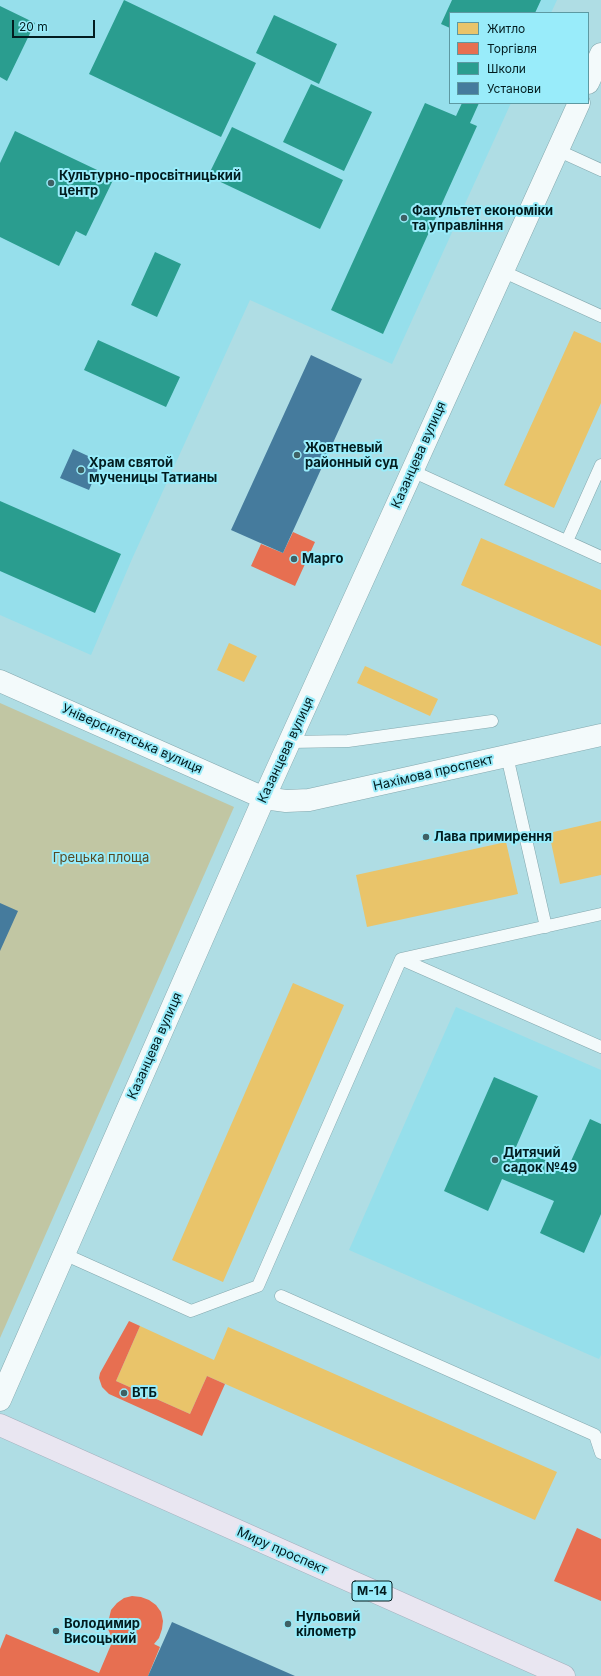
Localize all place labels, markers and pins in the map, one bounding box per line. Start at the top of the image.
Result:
place label: Культурно-просвітницький центр [59,168,241,199]
marker: Культурно-просвітницький центр [46,178,56,188]
place label: Факультет економіки та управління [412,203,553,234]
marker: Факультет економіки та управління [399,213,409,223]
place label: Жовтневый районный суд [305,440,398,471]
marker: Жовтневый районный суд [292,450,302,460]
place label: Храм святой мученицы Татианы [89,455,217,486]
marker: Храм святой мученицы Татианы [76,465,86,475]
place label: Марго [302,551,343,567]
marker: Марго [289,554,299,564]
place label: Лава примирення [434,829,552,845]
marker: Лава примирення [421,832,431,842]
place label: Дитячий садок №49 [503,1145,577,1176]
marker: Дитячий садок №49 [490,1155,500,1165]
place label: ВТБ [132,1385,157,1401]
marker: ВТБ [119,1388,129,1398]
place label: Нульовий кілометр [296,1609,360,1640]
place label: Володимир Висоцький [64,1616,140,1647]
marker: Нульовий кілометр [283,1619,293,1629]
marker: Володимир Висоцький [51,1626,61,1636]

